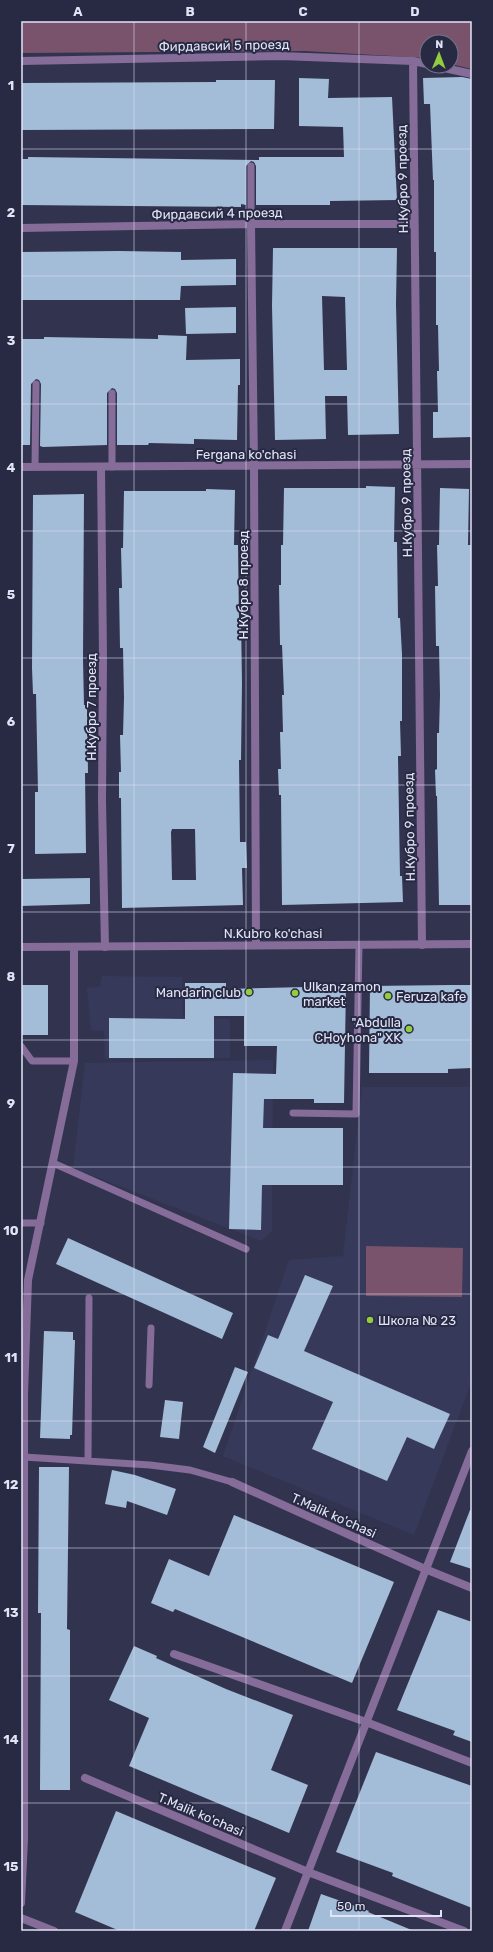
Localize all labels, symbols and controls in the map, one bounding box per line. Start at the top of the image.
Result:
text: A [73,4,83,19]
text: B [185,4,195,19]
text: C [298,4,308,19]
text: D [410,4,420,19]
north arrow [419,34,459,74]
street label: Фирдавсий 5 проезд [158,37,290,54]
text: N [435,38,443,51]
text: 1 [8,78,14,93]
street label: Н.Кубро 9 проезд [394,124,411,233]
text: 2 [7,205,15,220]
street label: Фирдавсий 4 проезд [151,205,283,222]
text: 3 [7,333,16,348]
street label: Fergana ko'chasi [196,447,296,463]
street label: Н.Кубро 9 проезд [398,448,415,557]
text: 4 [7,460,16,475]
street label: Н.Кубро 8 проезд [236,530,251,640]
text: 5 [7,587,15,602]
street label: Н.Кубро 7 проезд [84,653,99,761]
text: 6 [7,714,16,729]
street label: Н.Кубро 9 проезд [401,772,418,881]
text: 7 [7,841,15,856]
street label: N.Kubro ko'chasi [224,926,322,941]
text: 8 [7,969,16,984]
place label: Ulkan zamon market [303,979,381,1009]
place label: Mandarin club [156,985,241,1000]
marker: Mandarin club [244,987,254,997]
marker: Ulkan zamon market [290,988,300,998]
place label: Feruza kafe [396,989,466,1004]
marker: Feruza kafe [383,991,393,1001]
place label: "Abdulla CHoyhona" XK [314,1015,401,1045]
marker: "Abdulla CHoyhona" XK [404,1024,414,1034]
text: 9 [7,1096,15,1111]
text: 10 [3,1223,19,1238]
place label: Школа № 23 [378,1313,456,1328]
marker: Школа № 23 [365,1315,375,1325]
text: 11 [5,1350,17,1365]
text: 12 [4,1477,18,1492]
street label: T.Malik ko'chasi [289,1490,379,1541]
text: 13 [3,1605,19,1620]
text: 14 [3,1732,19,1747]
street label: T.Malik ko'chasi [156,1790,246,1839]
text: 15 [4,1859,18,1874]
scale bar [331,1892,441,1918]
text: 50 m [337,1899,365,1913]

